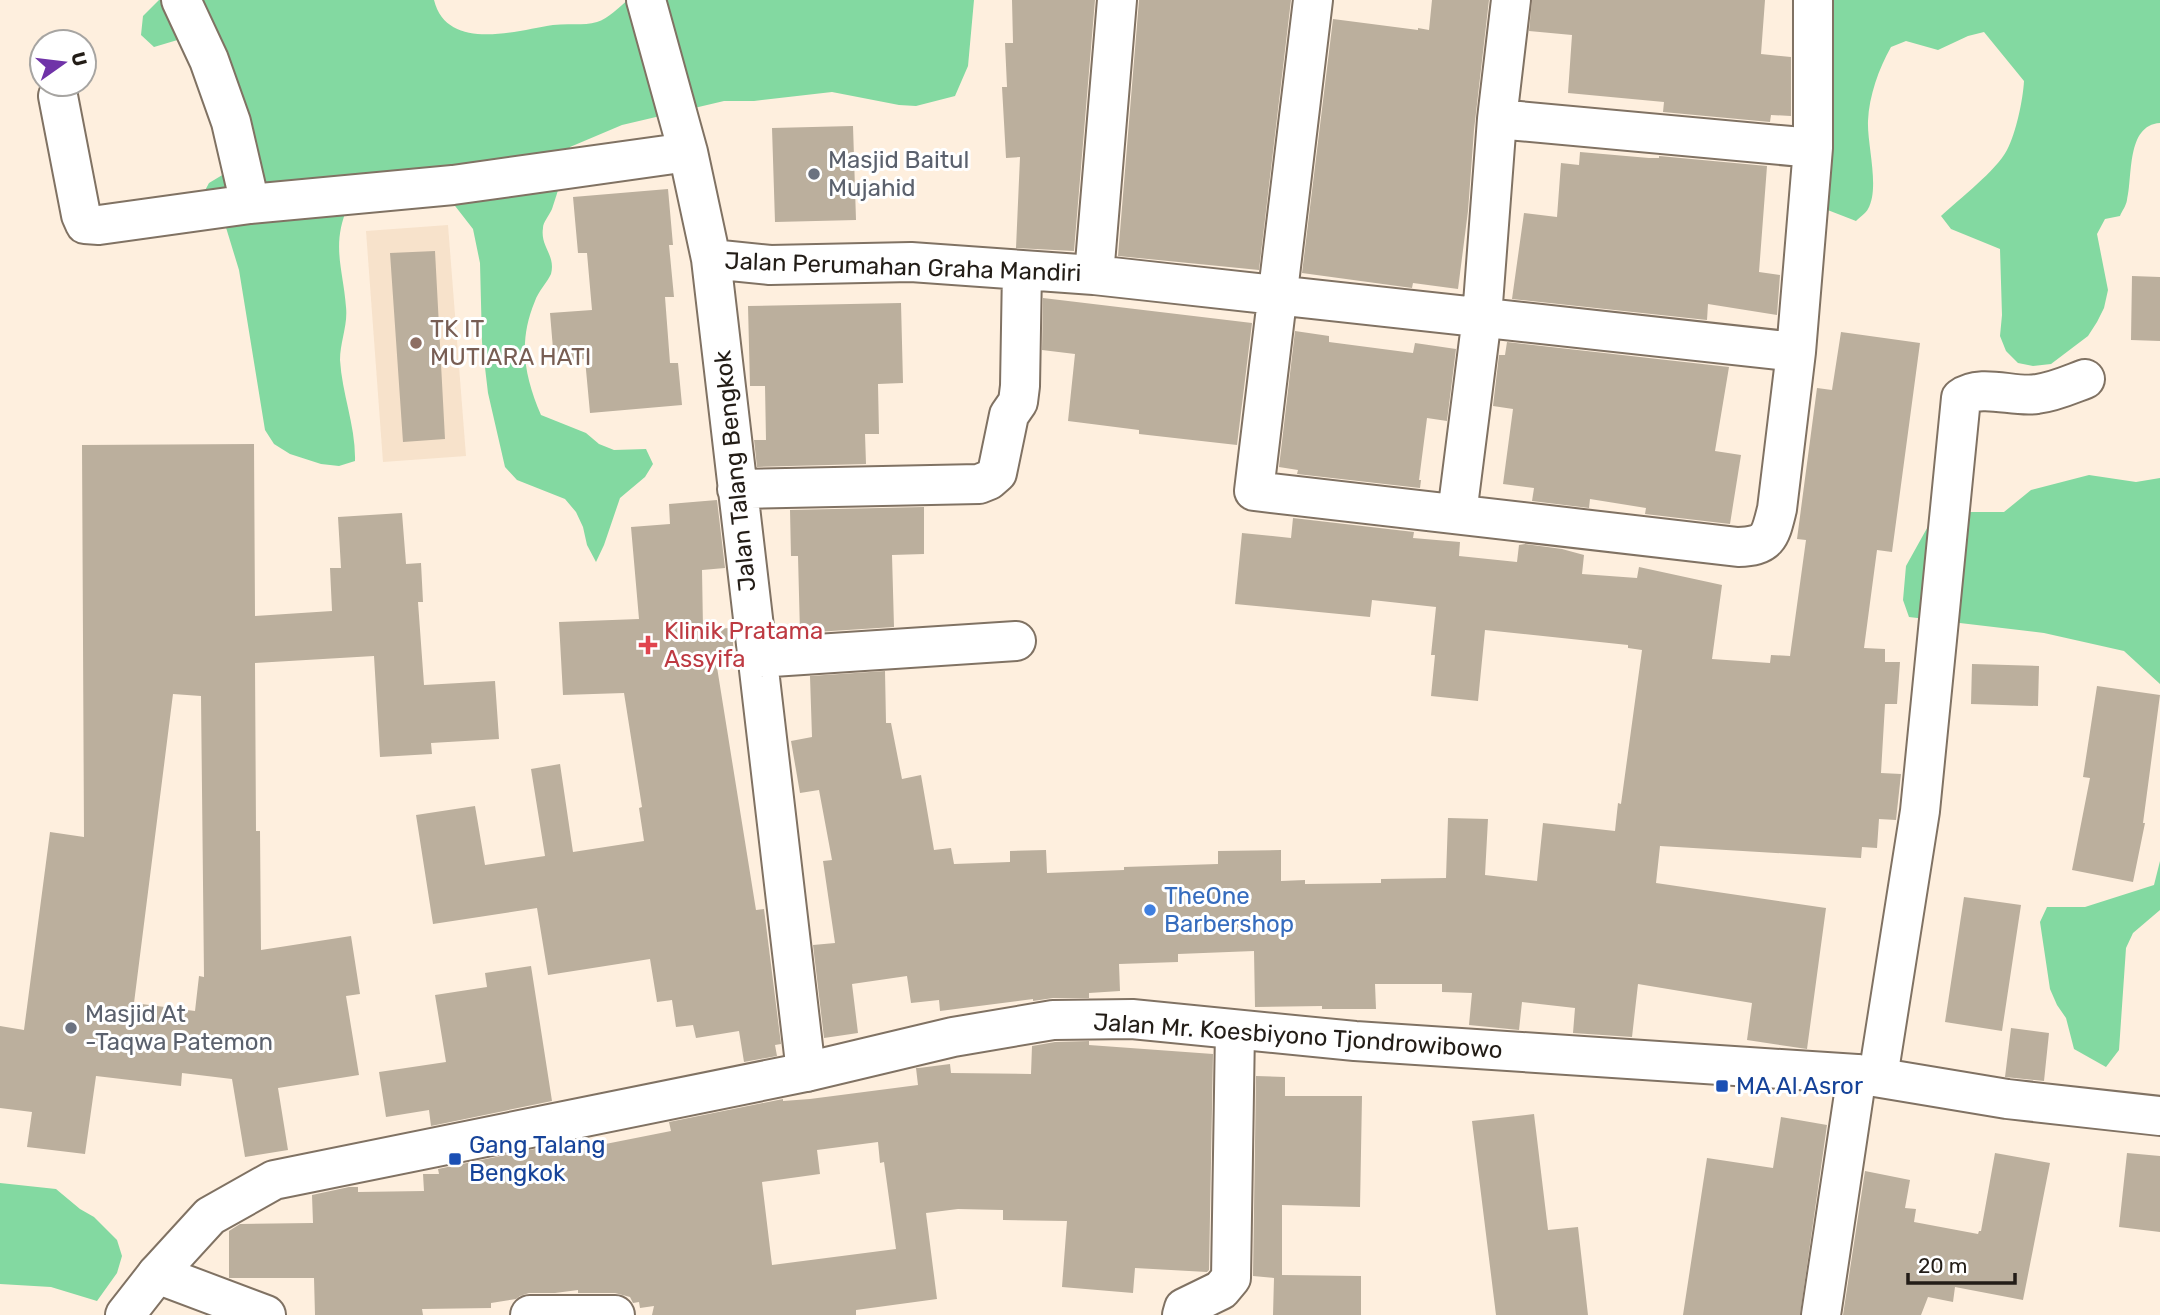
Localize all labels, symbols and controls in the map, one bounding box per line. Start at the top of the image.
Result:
north arrow [28,28,98,98]
text: U [66,50,92,68]
place label: Masjid Baitul Mujahid [828,146,969,202]
marker: Masjid Baitul Mujahid [806,166,822,182]
street label: Jalan Perumahan Graha Mandiri [724,247,1082,287]
place label: TK IT MUTIARA HATI [430,315,591,371]
marker: TK IT MUTIARA HATI [408,335,424,351]
street label: Jalan Talang Bengkok [708,348,762,593]
place label: Klinik Pratama Assyifa [664,617,823,673]
marker: Klinik Pratama Assyifa [638,635,658,655]
place label: TheOne Barbershop [1164,882,1294,938]
marker: TheOne Barbershop [1142,902,1158,918]
place label: Masjid At -Taqwa Patemon [85,1000,273,1056]
street label: Jalan Mr. Koesbiyono Tjondrowibowo [1092,1008,1504,1064]
marker: Masjid At -Taqwa Patemon [63,1020,79,1036]
place label: MA Al Asror [1736,1072,1863,1100]
marker: MA Al Asror [1714,1078,1730,1094]
place label: Gang Talang Bengkok [469,1131,606,1187]
marker: Gang Talang Bengkok [447,1151,463,1167]
scale bar [1908,1242,2015,1286]
text: 20 m [1918,1253,1967,1278]

